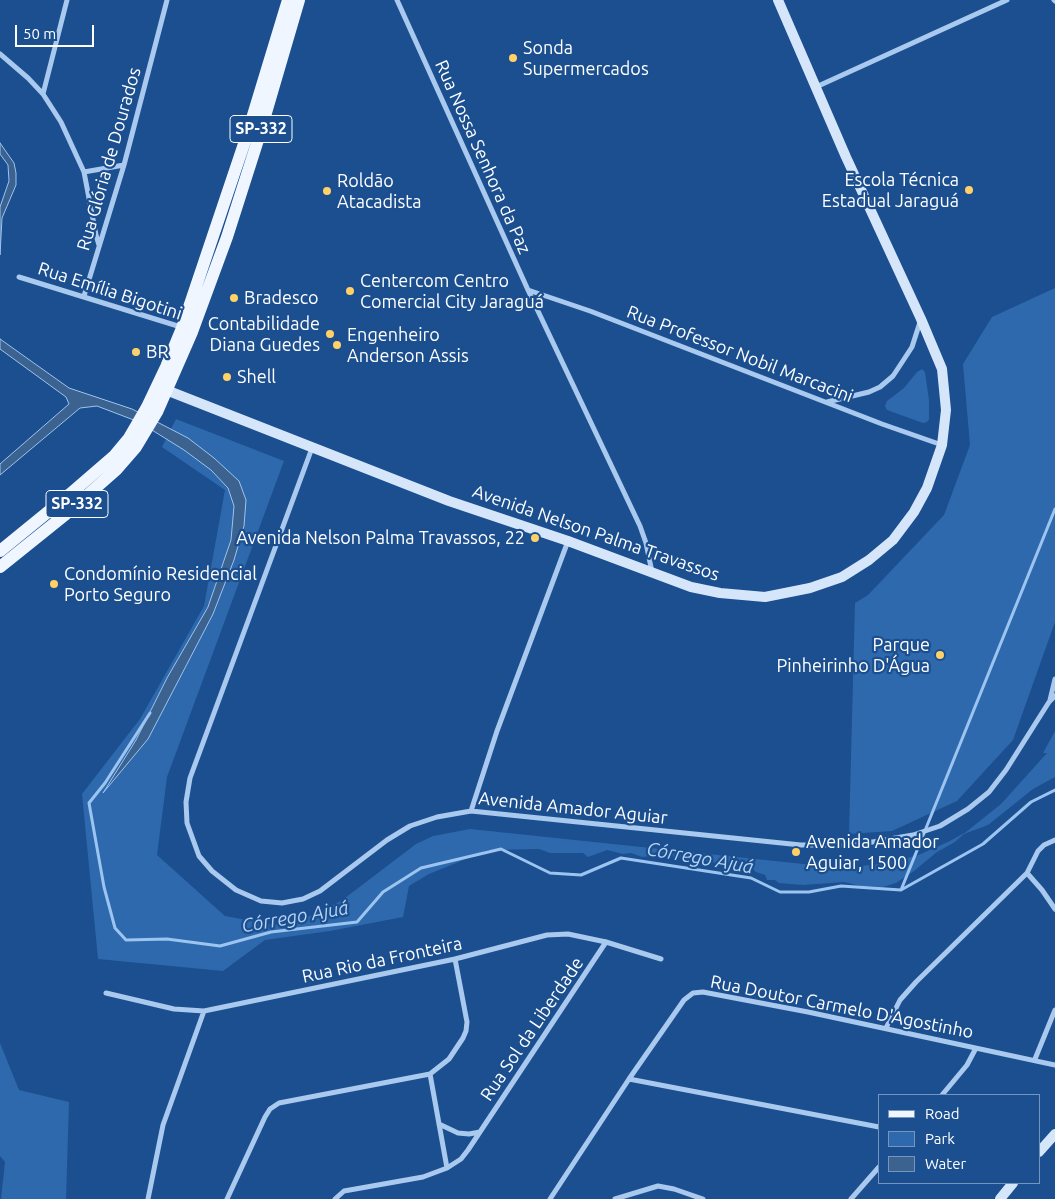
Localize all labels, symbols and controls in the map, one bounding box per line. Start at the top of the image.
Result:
scale bar [18,15,96,47]
text: 50 m [23,25,56,42]
place label: Sonda Supermercados [523,37,649,80]
marker: Sonda Supermercados [507,52,519,64]
street label: Rua Nossa Senhora da Paz [430,57,536,257]
street label: Rua Glória de Dourados [72,65,146,253]
road number: SP-332 [230,116,292,142]
place label: Escola Técnica Estadual Jaraguá [822,169,959,212]
place label: Roldão Atacadista [337,170,422,212]
marker: Escola Técnica Estadual Jaraguá [963,184,975,196]
marker: Roldão Atacadista [321,185,333,197]
street label: Rua Emília Bigotini [35,258,185,324]
place label: Centercom Centro Comercial City Jaraguá [360,270,544,312]
marker: Centercom Centro Comercial City Jaraguá [344,285,356,297]
place label: Bradesco [244,287,319,309]
marker: Bradesco [228,292,240,304]
street label: Rua Professor Nobil Marcacini [624,301,856,407]
place label: Contabilidade Diana Guedes [208,313,320,356]
place label: Engenheiro Anderson Assis [347,324,469,366]
marker: Contabilidade Diana Guedes [324,328,336,340]
marker: Engenheiro Anderson Assis [331,339,343,351]
place label: BR [146,341,169,363]
marker: BR [130,346,142,358]
place label: Shell [237,366,276,388]
marker: Shell [221,371,233,383]
street label: Avenida Nelson Palma Travassos [470,480,722,586]
road number: SP-332 [46,490,108,518]
place label: Avenida Nelson Palma Travassos, 22 [236,527,525,549]
marker: Avenida Nelson Palma Travassos, 22 [529,532,541,544]
place label: Condomínio Residencial Porto Seguro [64,563,257,606]
marker: Condomínio Residencial Porto Seguro [48,578,60,590]
place label: Parque Pinheirinho D'Água [776,634,930,676]
marker: Parque Pinheirinho D'Água [934,649,946,661]
street label: Avenida Amador Aguiar [477,787,669,829]
place label: Avenida Amador Aguiar, 1500 [806,831,939,874]
water label: Córrego Ajuá [645,837,755,879]
marker: Avenida Amador Aguiar, 1500 [790,846,802,858]
water label: Córrego Ajuá [240,896,350,938]
street label: Rua Rio da Fronteira [300,932,464,988]
street label: Rua Sol da Liberdade [476,953,588,1105]
street label: Rua Doutor Carmelo D'Agostinho [709,971,975,1043]
legend [878,1094,1040,1184]
text: Road [925,1105,960,1122]
text: Park [925,1130,955,1147]
text: Water [925,1155,966,1172]

